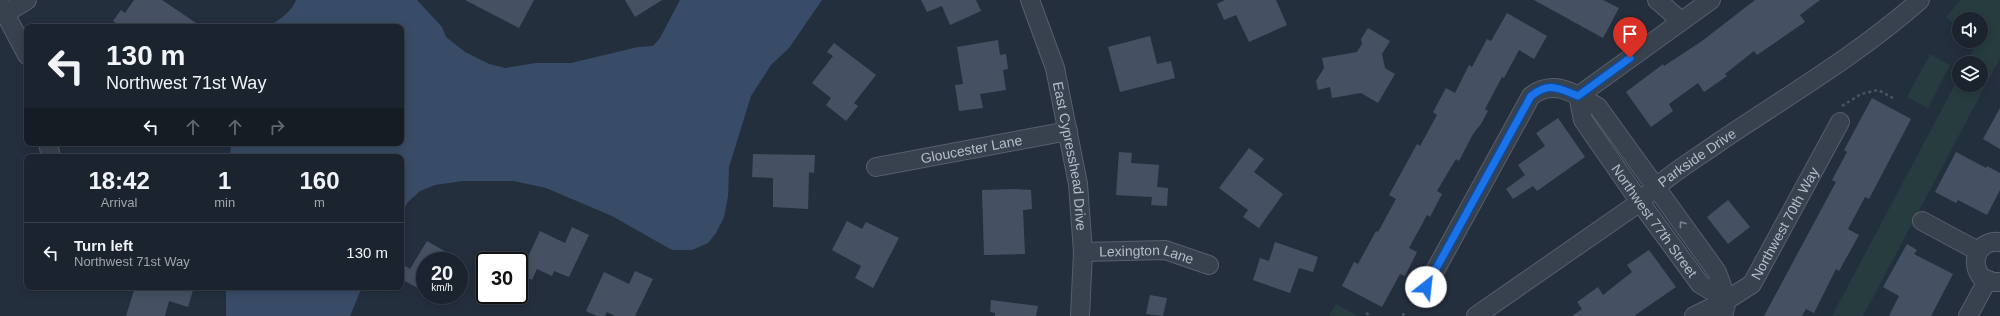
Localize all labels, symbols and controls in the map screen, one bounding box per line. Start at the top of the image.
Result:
map controls [1952,12,1988,92]
button: sound [1952,12,1988,48]
pin [1613,17,1647,58]
icon: arrive [1619,23,1641,45]
icon: left [40,40,92,92]
text: 130 m [106,40,185,71]
button: layers [1952,56,1988,92]
text: Northwest 71st Way [106,73,266,93]
street label: East Cypresshead Drive [1050,80,1089,232]
icon: left [140,116,162,138]
icon: ahead [182,116,204,138]
icon: ahead [224,116,246,138]
icon: right [266,116,288,138]
street label: Parkside Drive [1655,125,1739,190]
street label: Gloucester Lane [919,132,1024,166]
street label: Northwest 77th Street [1608,161,1700,281]
street label: Northwest 70th Way [1748,164,1822,283]
text: 18:42 [88,167,150,194]
text: 1 [218,167,231,194]
text: 160 [300,167,340,194]
text: Arrival [101,195,138,210]
text: min [214,195,235,210]
text: m [314,195,325,210]
one-way arrow [1680,221,1687,228]
text: Turn left [74,237,133,254]
icon: left [40,242,62,264]
street label: Lexington Lane [1099,242,1196,267]
text: 130 m [346,244,388,261]
speed limit sign: 30 [476,252,528,304]
text: Northwest 71st Way [74,254,190,269]
text: 20 [431,262,453,284]
position arrow [1405,266,1447,308]
text: km/h [431,282,453,293]

